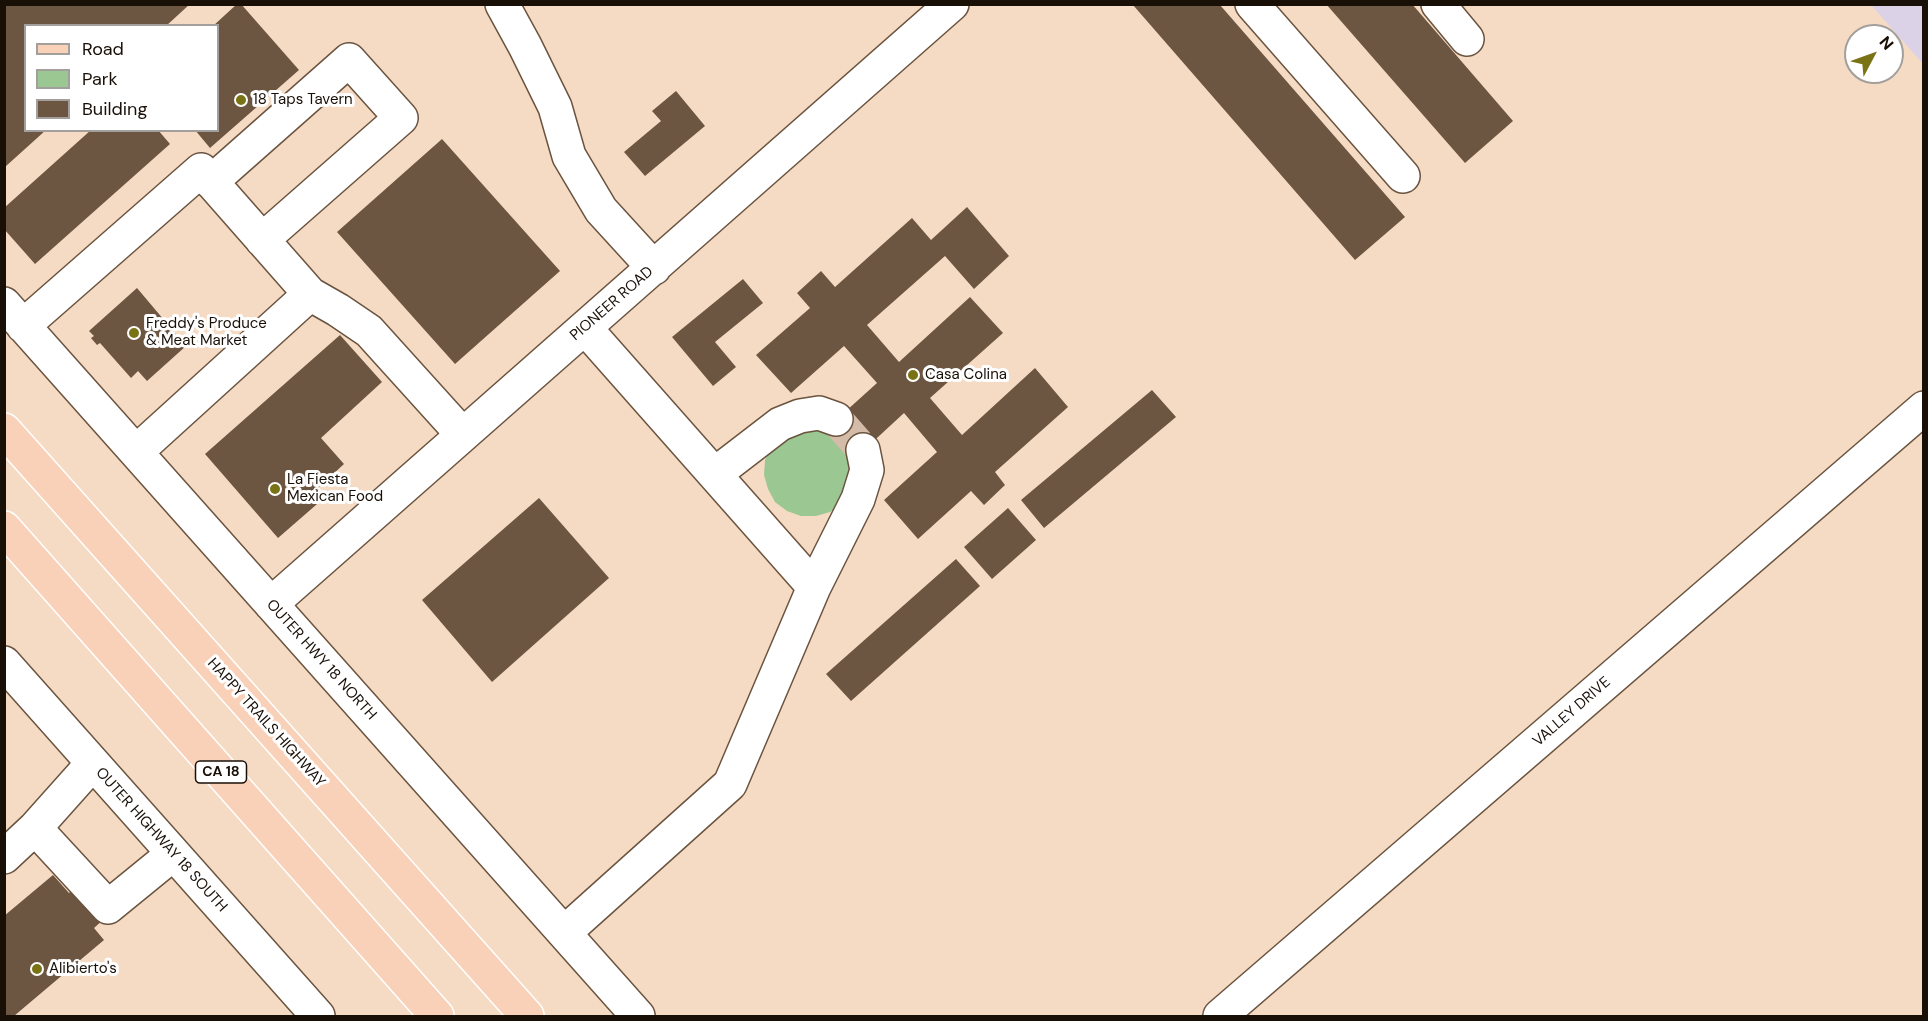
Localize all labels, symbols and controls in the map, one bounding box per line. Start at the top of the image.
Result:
legend [24,24,219,132]
north arrow [1844,24,1904,84]
text: N [1875,32,1898,54]
text: Road [82,37,124,61]
text: Park [82,67,118,91]
place label: 18 Taps Tavern [253,91,353,109]
marker: 18 Taps Tavern [234,93,248,107]
text: Building [82,97,147,121]
street label: PIONEER ROAD [567,263,657,345]
place label: Freddy's Produce & Meat Market [146,315,267,350]
marker: Freddy's Produce & Meat Market [127,326,141,340]
place label: Casa Colina [925,366,1007,384]
marker: Casa Colina [906,368,920,382]
place label: La Fiesta Mexican Food [287,471,383,506]
marker: La Fiesta Mexican Food [268,482,282,496]
street label: OUTER HWY 18 NORTH [262,596,380,724]
street label: HAPPY TRAILS HIGHWAY [203,655,329,791]
street label: VALLEY DRIVE [1530,673,1614,751]
road number: CA 18 [196,761,246,783]
street label: OUTER HIGHWAY 18 SOUTH [91,764,231,916]
place label: Alibierto's [49,960,117,978]
marker: Alibierto's [30,962,44,976]

